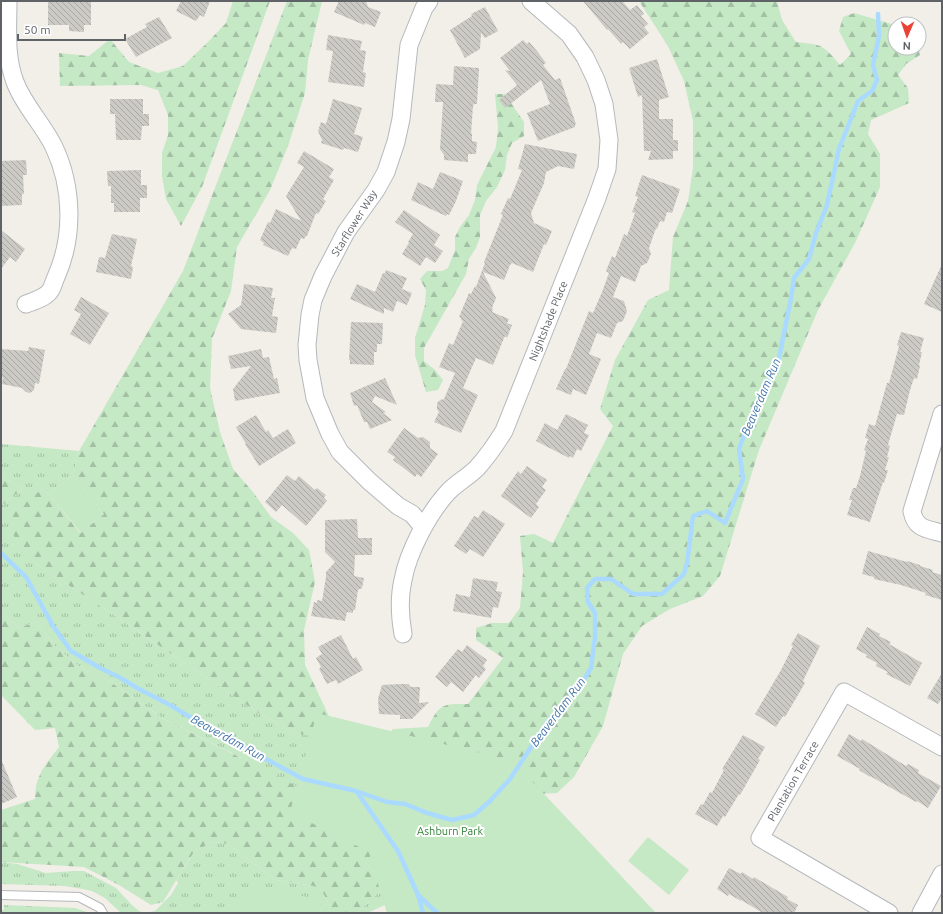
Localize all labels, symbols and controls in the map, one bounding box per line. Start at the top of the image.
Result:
scale bar [18,16,125,42]
north arrow [887,16,927,56]
text: 50 m [24,23,51,36]
text: N [902,40,911,52]
street label: Starflower Way [329,187,379,258]
street label: Nightshade Place [526,279,570,363]
water label: Beaverdam Run [738,356,783,437]
water label: Beaverdam Run [528,675,588,749]
water label: Beaverdam Run [189,712,268,763]
street label: Plantation Terrace [765,739,821,823]
park label: Ashburn Park [417,825,483,837]

